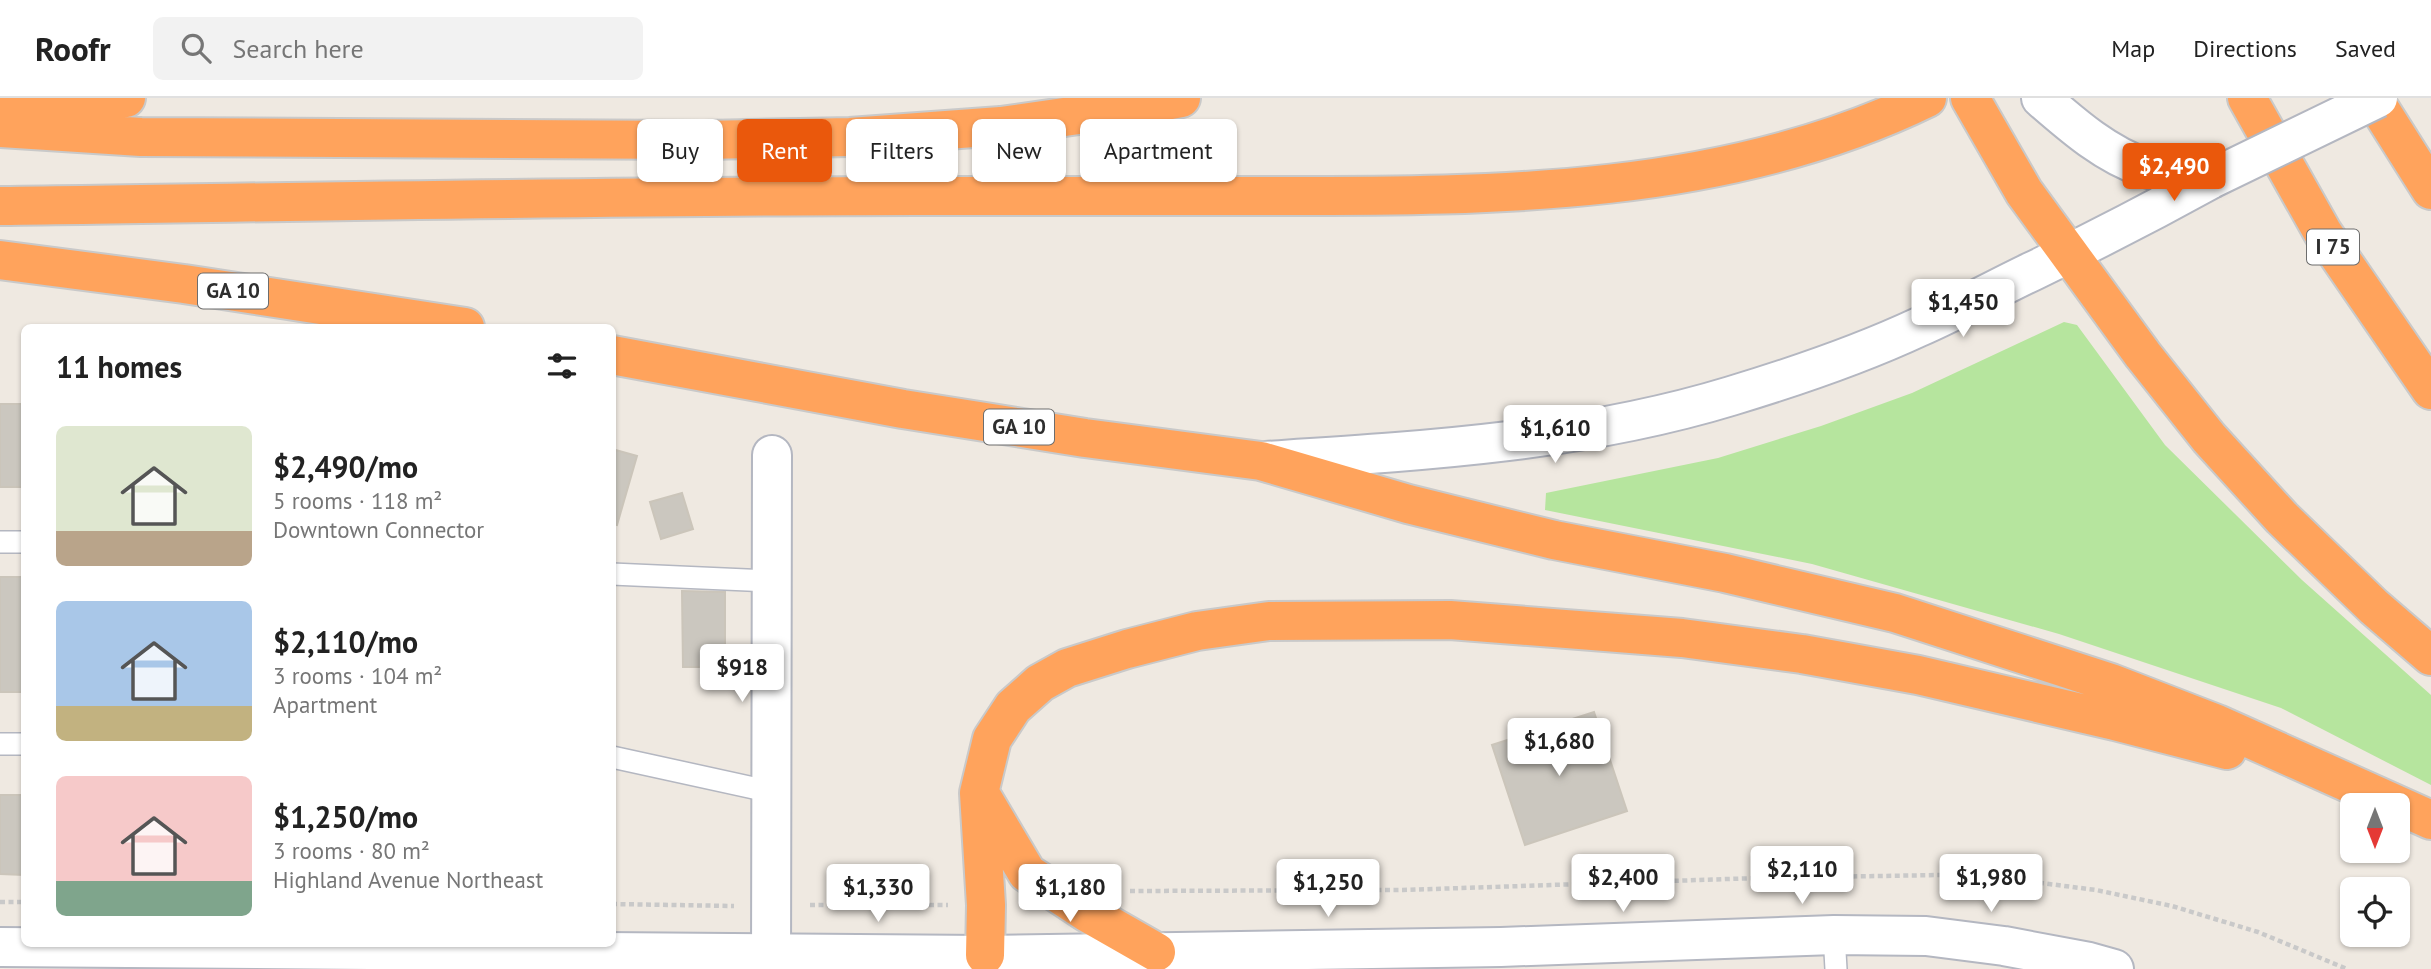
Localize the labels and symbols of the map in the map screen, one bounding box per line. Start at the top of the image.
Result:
pin: $2,490 [2117,144,2231,203]
road number: I 75 [2307,230,2359,264]
road number: GA 10 [198,274,268,308]
pin: $1,450 [1906,280,2020,339]
pin: $1,610 [1498,406,1612,465]
road number: GA 10 [984,410,1054,444]
pin: $918 [701,644,783,704]
pin: $1,680 [1502,718,1616,778]
north arrow [2340,793,2410,863]
pin: $2,110 [1745,846,1859,906]
pin: $2,400 [1566,854,1680,914]
pin: $1,980 [1934,854,2048,914]
pin: $1,250 [1271,860,1385,919]
pin: $1,330 [821,864,935,924]
pin: $1,180 [1013,864,1127,924]

